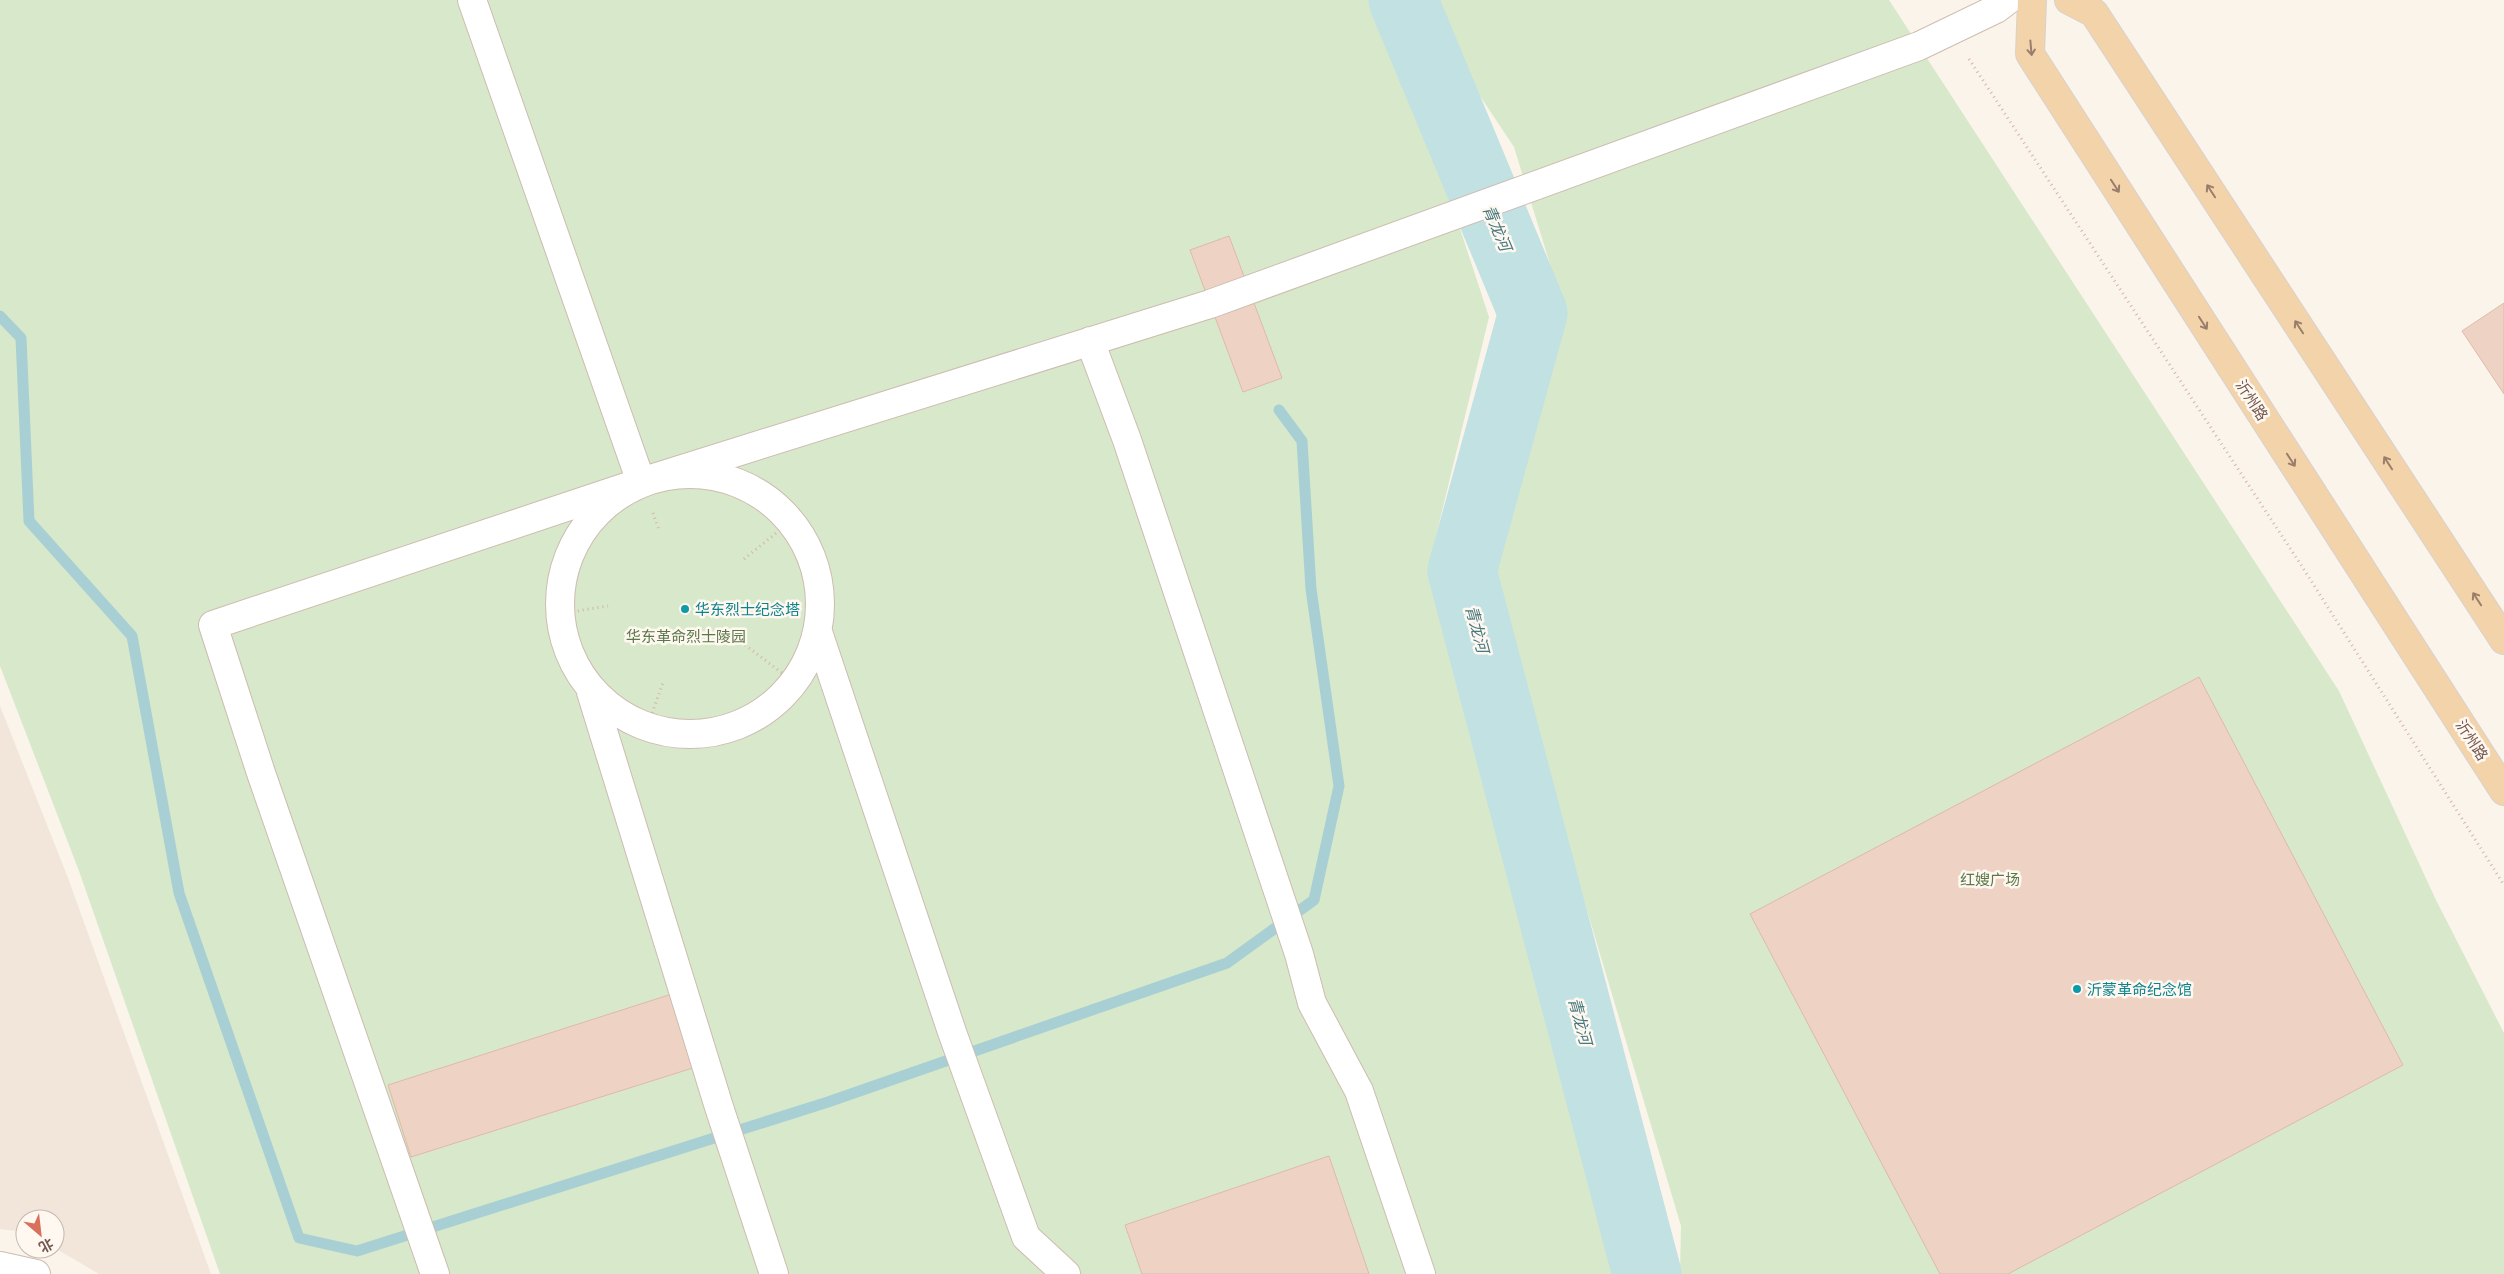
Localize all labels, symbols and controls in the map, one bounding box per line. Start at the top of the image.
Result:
one-way arrow [2026,40,2036,56]
one-way arrow [2110,179,2120,193]
one-way arrow [2205,184,2216,198]
water label: 青龙河 [1479,202,1516,257]
one-way arrow [2198,315,2208,329]
one-way arrow [2294,320,2305,334]
street label: 沂州路 [2233,376,2271,424]
one-way arrow [2286,452,2296,466]
one-way arrow [2383,456,2394,470]
one-way arrow [2472,592,2483,606]
place label: 华东烈士纪念塔 [695,601,800,618]
marker: 华东烈士纪念塔 [679,603,691,615]
water label: 青龙河 [1462,603,1493,658]
park label: 华东革命烈士陵园 [626,628,746,645]
street label: 沂州路 [2453,716,2491,764]
park label: 红嫂广场 [1960,871,2020,888]
place label: 沂蒙革命纪念馆 [2087,981,2192,998]
marker: 沂蒙革命纪念馆 [2071,983,2083,995]
water label: 青龙河 [1565,995,1596,1050]
north arrow [15,1209,65,1259]
text: 北 [36,1235,56,1256]

